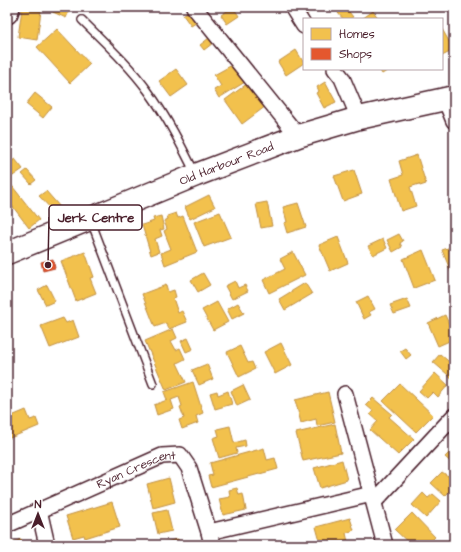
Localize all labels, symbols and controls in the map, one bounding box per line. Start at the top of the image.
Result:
legend [303,18,443,70]
text: Homes [339,26,375,43]
text: Shops [339,46,372,63]
street label: Old Harbour Road [177,138,276,189]
callout: Jerk Centre [49,205,142,230]
text: Jerk Centre [57,209,134,227]
street label: Ryan Crescent [94,447,176,493]
north arrow [18,494,58,534]
text: N [35,497,42,512]

